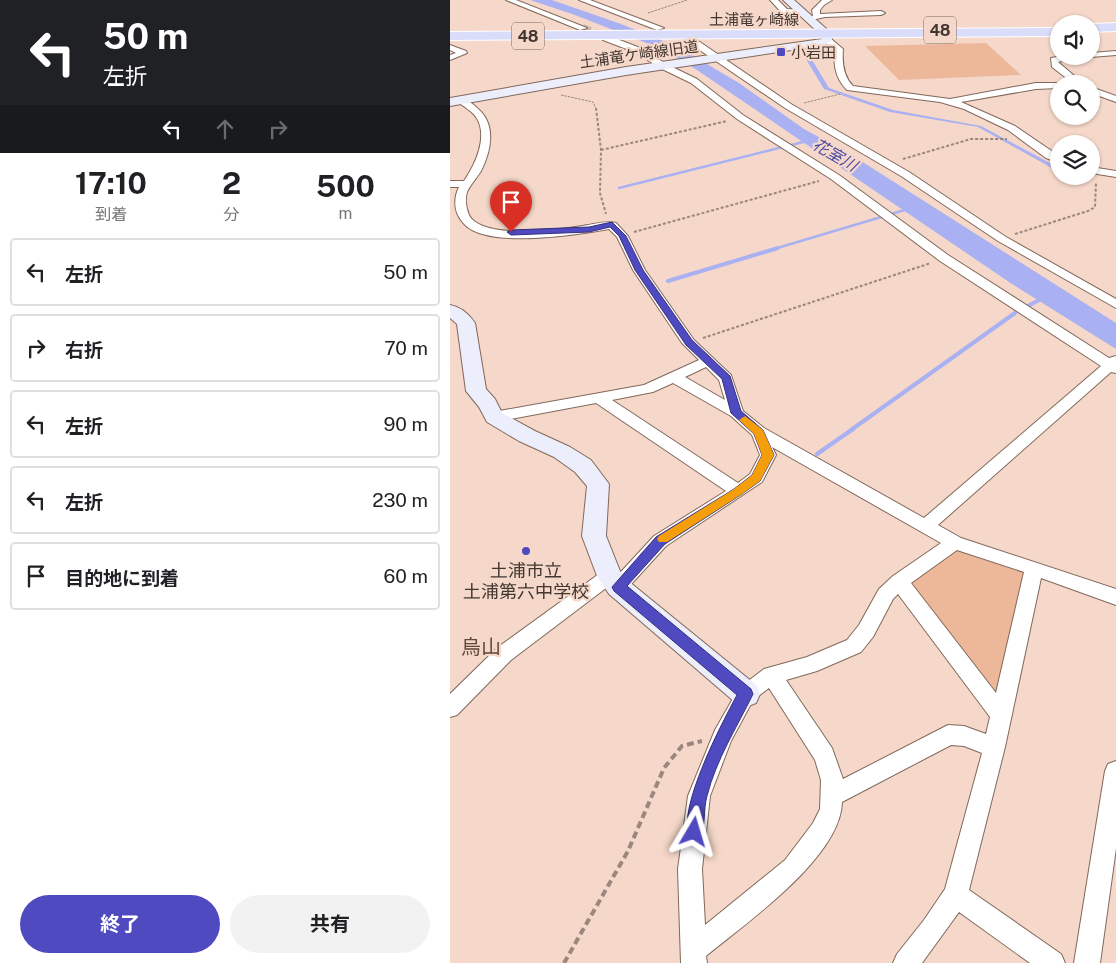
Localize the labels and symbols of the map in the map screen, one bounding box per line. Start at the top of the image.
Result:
street label: 土浦竜ヶ崎線 [709,11,799,28]
road number: 48 [924,16,956,44]
road number: 48 [512,22,544,50]
street label: 土浦竜ケ崎線旧道 [578,37,700,71]
place label: 小岩田 [791,44,836,61]
marker: 小岩田 [775,46,787,58]
water label: 花室川 [809,135,862,176]
pin [490,181,532,232]
marker: 土浦市立 土浦第六中学校 [520,545,532,557]
place label: 土浦市立 土浦第六中学校 [463,560,589,602]
district label: 烏山 [461,635,501,659]
position arrow [667,805,719,857]

